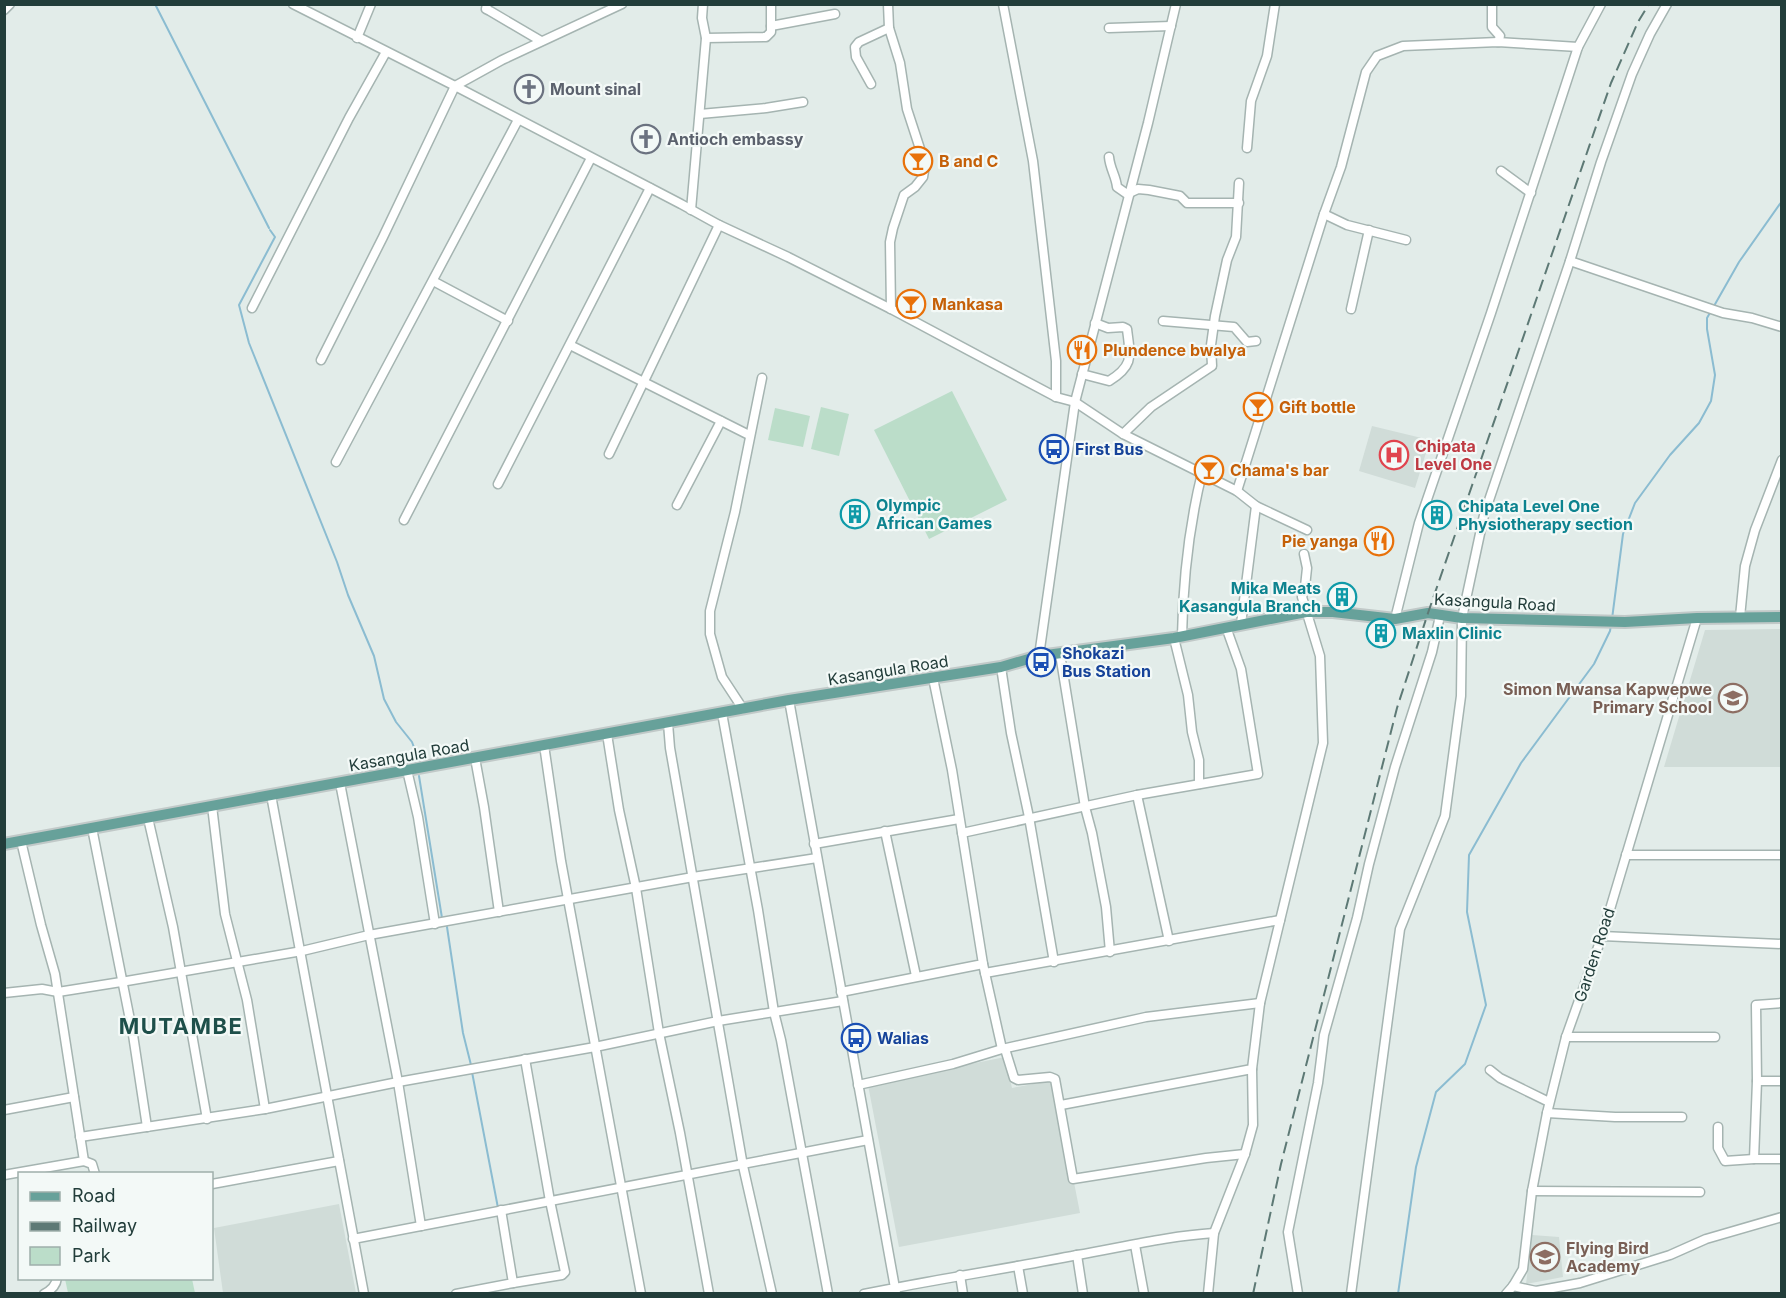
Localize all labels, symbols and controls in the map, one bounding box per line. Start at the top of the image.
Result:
church icon: Mount sinal [513,73,545,105]
place label: Mount sinal [550,79,641,99]
church icon: Antioch embassy [630,123,662,155]
place label: Antioch embassy [667,129,804,149]
bar icon: B and C [902,145,934,177]
place label: B and C [939,151,999,171]
bar icon: Mankasa [895,288,927,320]
place label: Mankasa [932,294,1003,314]
restaurant icon: Plundence bwalya [1066,334,1098,366]
place label: Plundence bwalya [1103,340,1246,360]
bar icon: Gift bottle [1242,391,1274,423]
place label: Gift bottle [1279,397,1356,417]
bus stop icon: First Bus [1038,433,1070,465]
place label: Chipata Level One [1415,436,1492,474]
place label: First Bus [1075,439,1143,459]
hospital icon: Chipata Level One [1378,439,1410,471]
bar icon: Chama's bar [1193,454,1225,486]
place label: Chama's bar [1230,460,1329,480]
place label: Olympic African Games [876,495,992,533]
place label: Chipata Level One Physiotherapy section [1458,496,1633,534]
building icon: Olympic African Games [839,498,871,530]
building icon: Chipata Level One Physiotherapy section [1421,499,1453,531]
restaurant icon: Pie yanga [1363,525,1395,557]
place label: Pie yanga [1282,531,1358,551]
place label: Mika Meats Kasangula Branch [1179,578,1321,616]
building icon: Mika Meats Kasangula Branch [1326,581,1358,613]
street label: Kasangula Road [1434,589,1556,615]
building icon: Maxlin Clinic [1365,617,1397,649]
place label: Maxlin Clinic [1402,623,1502,643]
place label: Shokazi Bus Station [1062,643,1151,681]
bus stop icon: Shokazi Bus Station [1025,646,1057,678]
street label: Kasangula Road [826,651,950,689]
place label: Simon Mwansa Kapwepwe Primary School [1503,679,1712,717]
school or university icon: Simon Mwansa Kapwepwe Primary School [1717,682,1749,714]
street label: Kasangula Road [347,735,471,775]
street label: Garden Road [1569,905,1619,1005]
district label: MUTAMBE [119,1013,243,1039]
bus stop icon: Walias [840,1022,872,1054]
place label: Walias [877,1028,929,1048]
legend [18,1172,213,1280]
text: Road [72,1185,115,1206]
text: Railway [72,1215,137,1236]
place label: Flying Bird Academy [1566,1238,1649,1276]
school or university icon: Flying Bird Academy [1529,1241,1561,1273]
text: Park [72,1245,111,1266]

